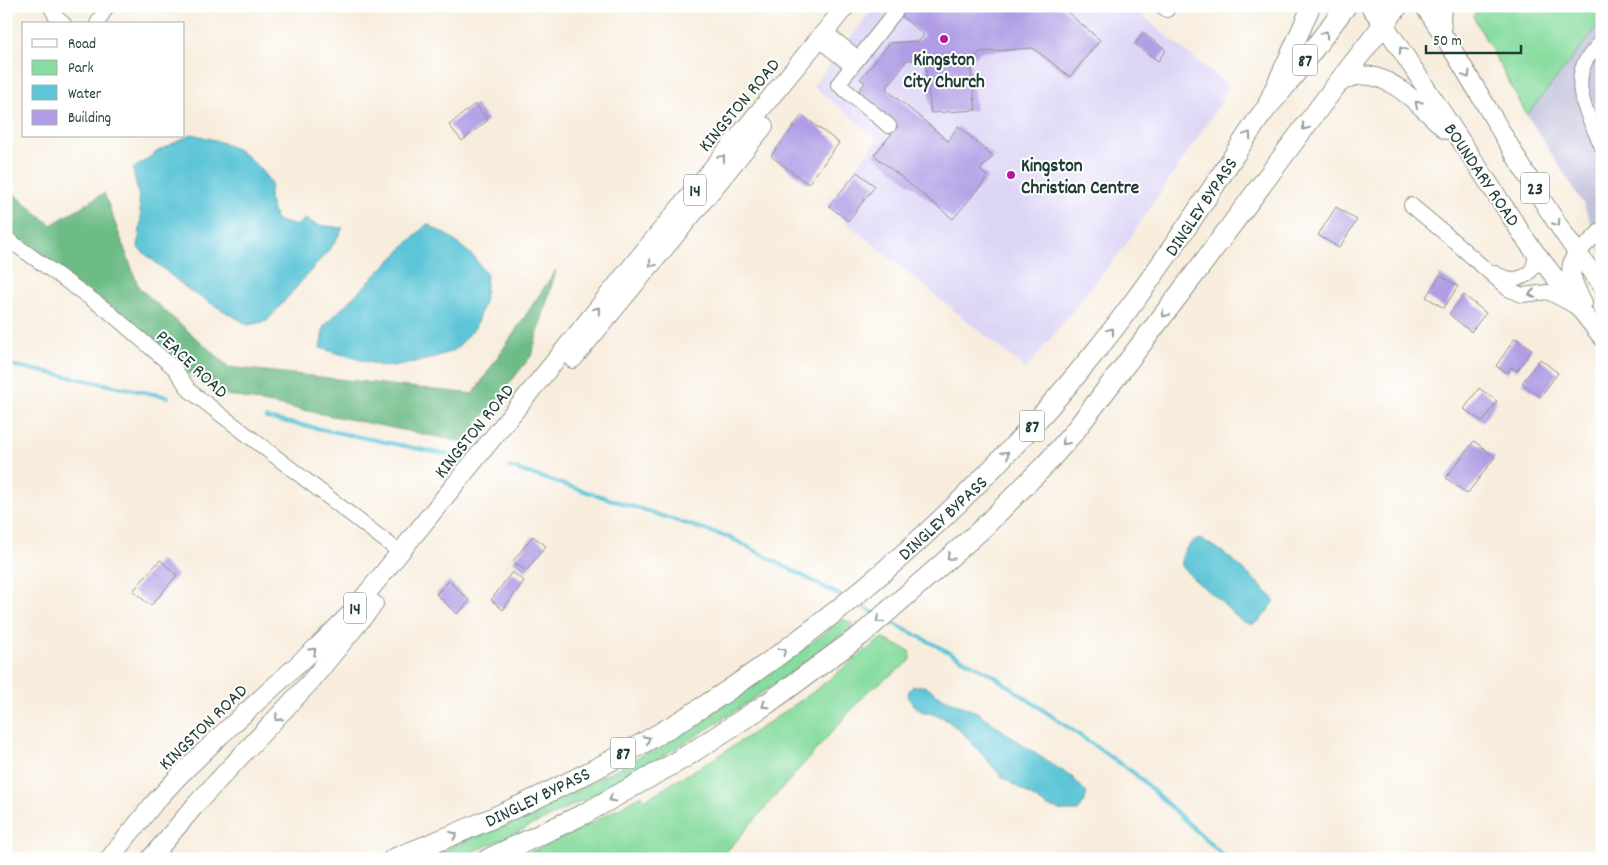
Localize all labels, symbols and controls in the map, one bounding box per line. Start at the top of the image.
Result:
legend [22,22,185,138]
scale bar [1426,22,1520,54]
one-way arrow [1319,31,1327,40]
text: 50 m [1433,31,1462,53]
marker: Kingston City Church [938,33,950,45]
text: Road [68,34,96,56]
road number: 87 [1292,44,1318,76]
one-way arrow [1399,46,1408,55]
place label: Kingston City Church [903,48,985,97]
street label: KINGSTON ROAD [694,54,788,159]
text: Park [68,58,94,80]
one-way arrow [1460,70,1470,79]
text: Water [68,84,102,106]
one-way arrow [1415,101,1424,110]
text: Building [68,108,111,130]
street label: BOUNDARY ROAD [1435,119,1525,233]
one-way arrow [1302,121,1310,130]
one-way arrow [1242,131,1251,141]
street label: DINGLEY BYPASS [1160,153,1246,263]
one-way arrow [716,154,725,163]
place label: Kingston Christian Centre [1021,154,1139,203]
marker: Kingston Christian Centre [1005,169,1017,181]
road number: 23 [1521,172,1549,204]
road number: 14 [684,174,706,206]
one-way arrow [1551,217,1560,226]
one-way arrow [649,258,658,267]
one-way arrow [1528,288,1536,298]
one-way arrow [591,307,599,316]
one-way arrow [1162,308,1171,318]
street label: PEACE ROAD [148,325,233,406]
one-way arrow [1106,328,1114,337]
street label: KINGSTON ROAD [429,379,522,485]
road number: 87 [1020,411,1044,442]
one-way arrow [1062,437,1071,446]
one-way arrow [1000,451,1009,460]
street label: DINGLEY BYPASS [893,471,995,568]
one-way arrow [947,551,956,560]
road number: 14 [344,592,366,624]
one-way arrow [875,615,884,624]
one-way arrow [308,648,317,657]
one-way arrow [777,648,786,656]
street label: KINGSTON ROAD [154,679,255,778]
one-way arrow [761,699,771,708]
one-way arrow [275,712,284,721]
one-way arrow [641,736,650,746]
road number: 87 [610,738,636,768]
street label: DINGLEY BYPASS [481,762,596,836]
one-way arrow [608,792,617,802]
one-way arrow [449,830,458,841]

